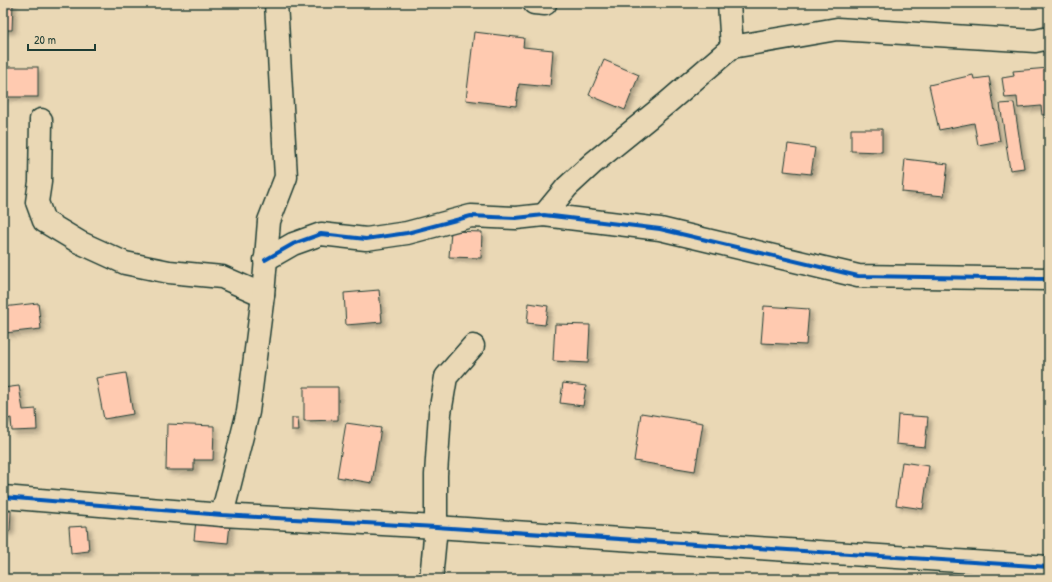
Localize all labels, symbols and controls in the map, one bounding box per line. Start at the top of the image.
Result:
scale bar [28,26,95,52]
text: 20 m [34,31,56,48]

